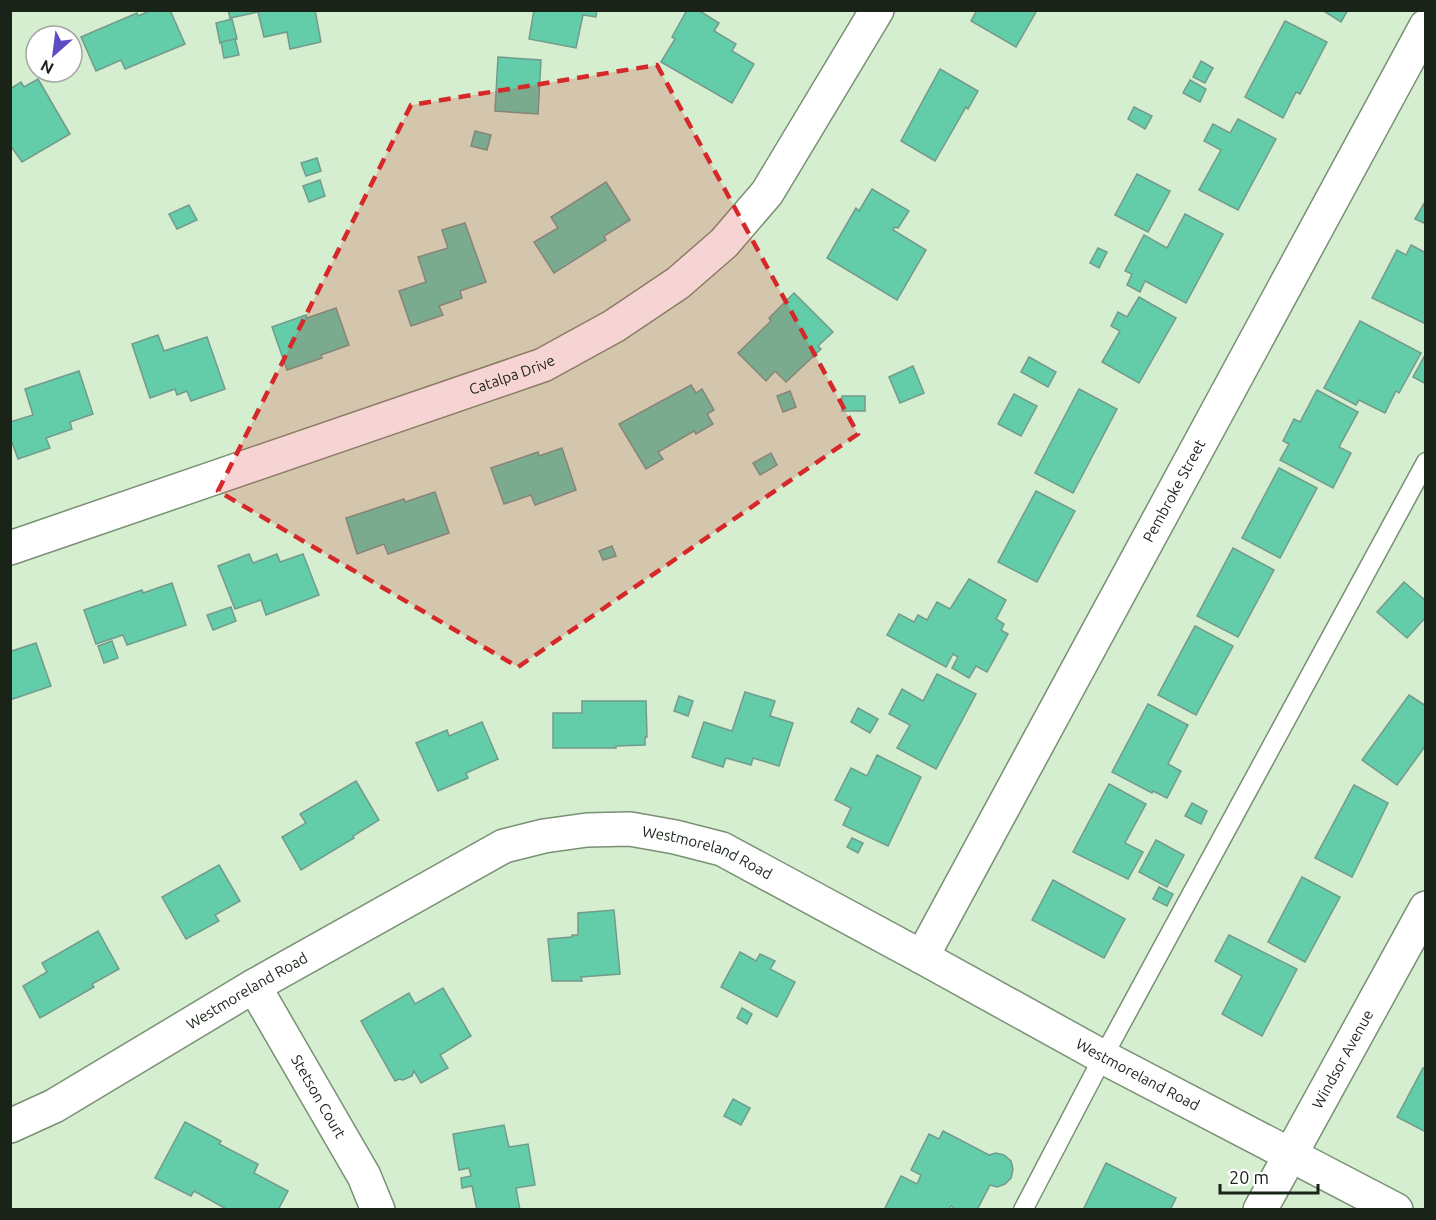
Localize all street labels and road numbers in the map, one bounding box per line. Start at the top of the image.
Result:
street label: Catalpa Drive [467,351,558,398]
street label: Pembroke Street [1139,436,1209,545]
street label: Westmoreland Road [641,822,775,882]
street label: Westmoreland Road [183,949,310,1033]
street label: Windsor Avenue [1308,1007,1376,1111]
street label: Westmoreland Road [1073,1035,1202,1114]
street label: Stetson Court [288,1052,349,1141]

